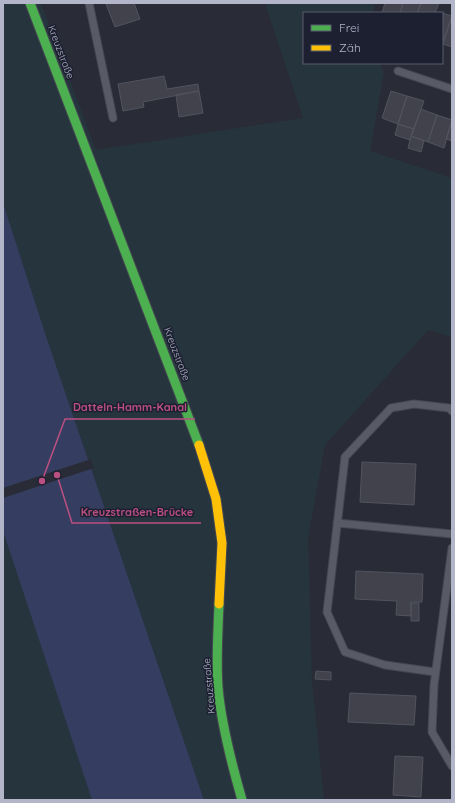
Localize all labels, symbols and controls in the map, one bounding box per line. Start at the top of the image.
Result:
legend [303,12,443,64]
text: Frei [339,20,359,35]
street label: Kreuzstraße [45,24,77,81]
text: Zäh [339,40,361,55]
street label: Kreuzstraße [161,326,193,383]
callout: Datteln-Hamm-Kanal [65,396,195,419]
text: Datteln-Hamm-Kanal [73,400,187,414]
callout: Kreuzstraßen-Brücke [72,500,201,523]
text: Kreuzstraßen-Brücke [81,505,194,519]
street label: Kreuzstraße [200,657,218,714]

